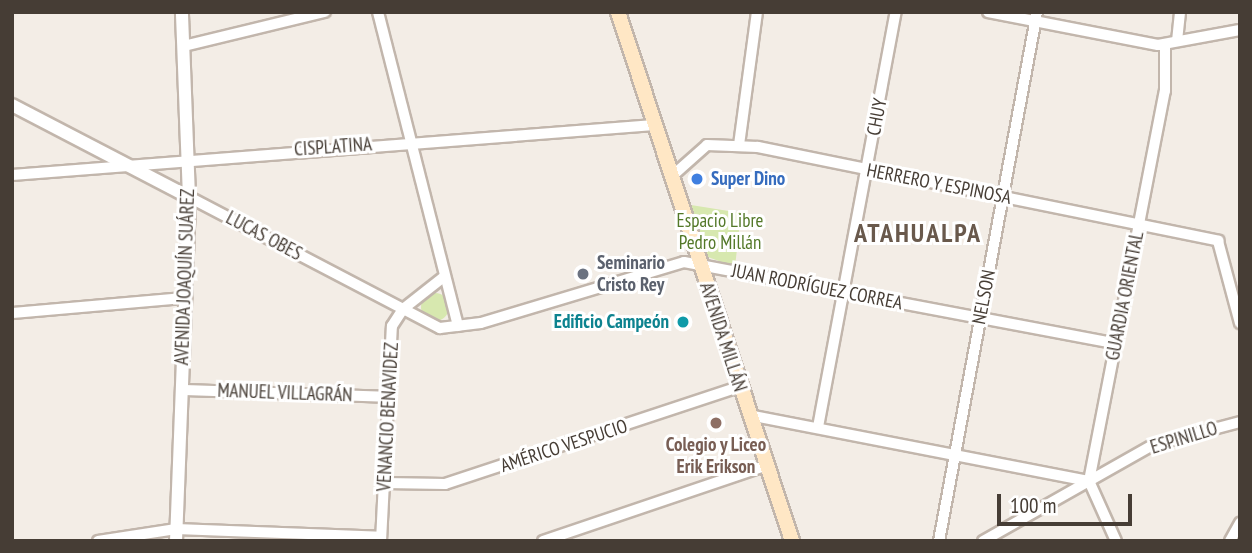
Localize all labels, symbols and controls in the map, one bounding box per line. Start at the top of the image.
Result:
street label: CHUY [862,96,892,138]
street label: CISPLATINA [293,133,373,161]
street label: HERRERO Y ESPINOSA [864,159,1014,209]
place label: Super Dino [711,168,785,190]
marker: Super Dino [689,171,705,187]
street label: AVENIDA JOAQUÍN SUÁREZ [171,188,199,366]
street label: LUCAS OBES [222,206,306,266]
park label: Espacio Libre Pedro Millán [677,210,763,254]
district label: ATAHUALPA [855,217,981,249]
street label: GUARDIA ORIENTAL [1101,229,1149,363]
place label: Seminario Cristo Rey [597,252,665,296]
street label: JUAN RODRÍGUEZ CORREA [729,259,905,315]
marker: Seminario Cristo Rey [575,266,591,282]
street label: NELSON [968,268,1000,326]
street label: AVENIDA MILLÁN [695,279,751,395]
place label: Edificio Campeón [553,311,669,333]
marker: Edificio Campeón [675,314,691,330]
street label: VENANCIO BENAVIDEZ [373,342,403,492]
street label: MANUEL VILLAGRÁN [217,379,353,407]
street label: AMÉRICO VESPUCIO [497,415,631,477]
marker: Colegio y Liceo Erik Erikson [708,415,724,431]
street label: ESPINILLO [1148,417,1220,459]
place label: Colegio y Liceo Erik Erikson [665,434,767,478]
scale bar [1000,480,1135,524]
text: 100 m [1010,492,1056,519]

